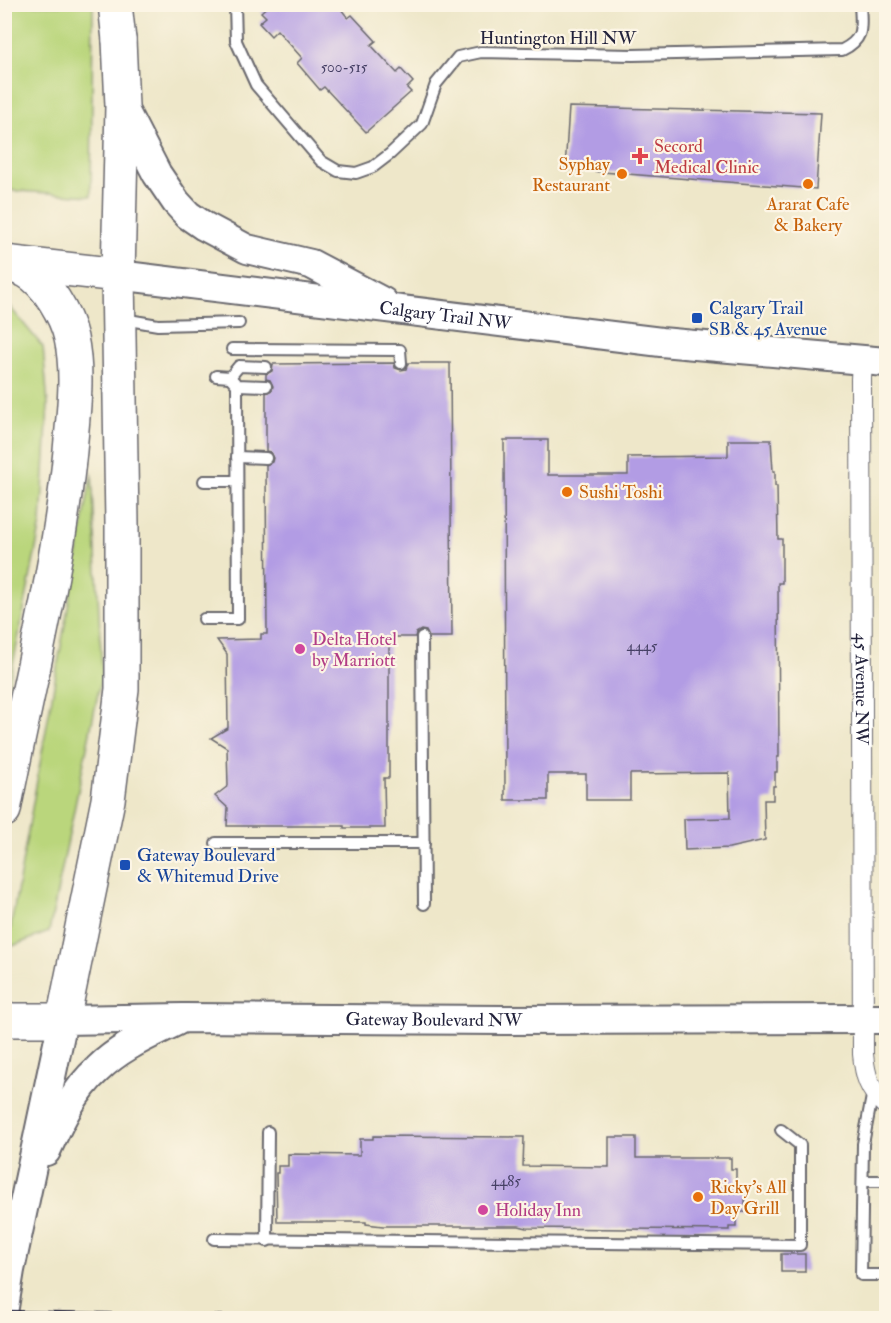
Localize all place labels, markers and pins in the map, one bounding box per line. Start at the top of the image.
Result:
place label: Secord Medical Clinic [654,135,759,179]
marker: Secord Medical Clinic [631,147,649,165]
place label: Syphay Restaurant [532,153,611,197]
marker: Syphay Restaurant [615,167,629,181]
marker: Ararat Cafe & Bakery [801,177,815,191]
place label: Ararat Cafe & Bakery [765,193,850,237]
place label: Calgary Trail SB & 45 Avenue [709,297,827,341]
marker: Calgary Trail SB & 45 Avenue [690,311,704,325]
place label: Sushi Toshi [579,481,663,504]
marker: Sushi Toshi [560,485,574,499]
place label: Delta Hotel by Marriott [312,628,397,672]
marker: Delta Hotel by Marriott [293,642,307,656]
place label: Gateway Boulevard & Whitemud Drive [137,844,279,888]
marker: Gateway Boulevard & Whitemud Drive [118,858,132,872]
place label: Ricky's All Day Grill [710,1176,787,1220]
marker: Ricky's All Day Grill [691,1190,705,1204]
place label: Holiday Inn [495,1199,581,1222]
marker: Holiday Inn [476,1203,490,1217]

